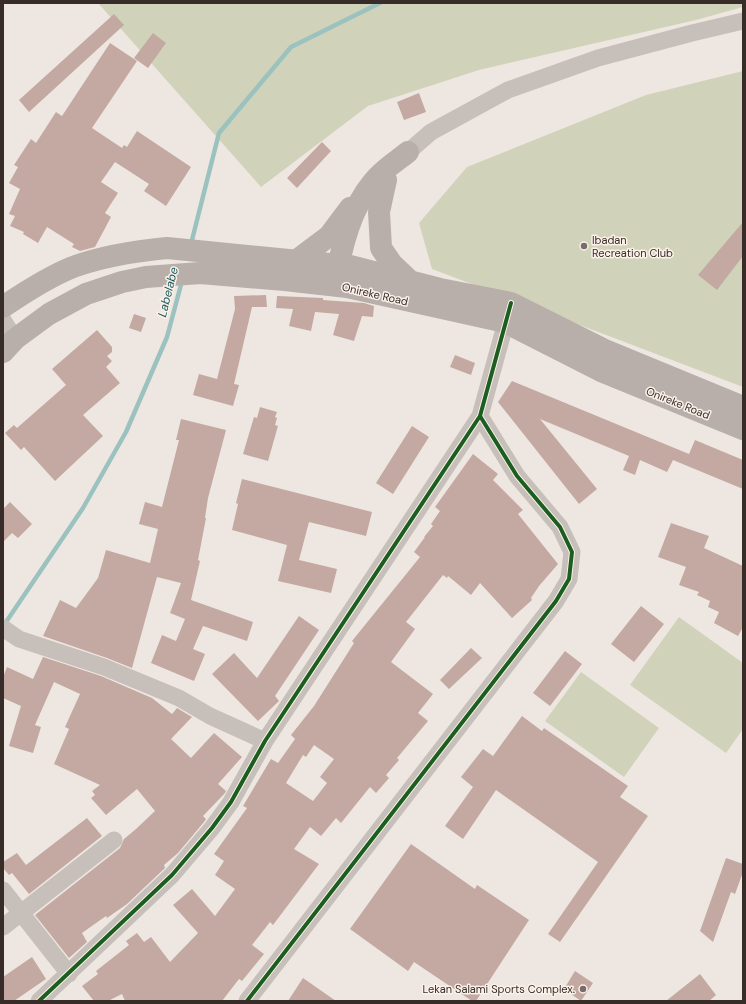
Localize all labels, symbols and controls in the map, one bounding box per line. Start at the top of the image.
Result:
place label: Ibadan Recreation Club [592,233,673,260]
marker: Ibadan Recreation Club [579,241,589,251]
water label: Labelabe [154,265,182,319]
street label: Onireke Road [341,280,410,308]
street label: Onireke Road [644,384,712,422]
place label: Lekan Salami Sports Complex. [422,982,575,996]
marker: Lekan Salami Sports Complex. [578,984,588,994]

